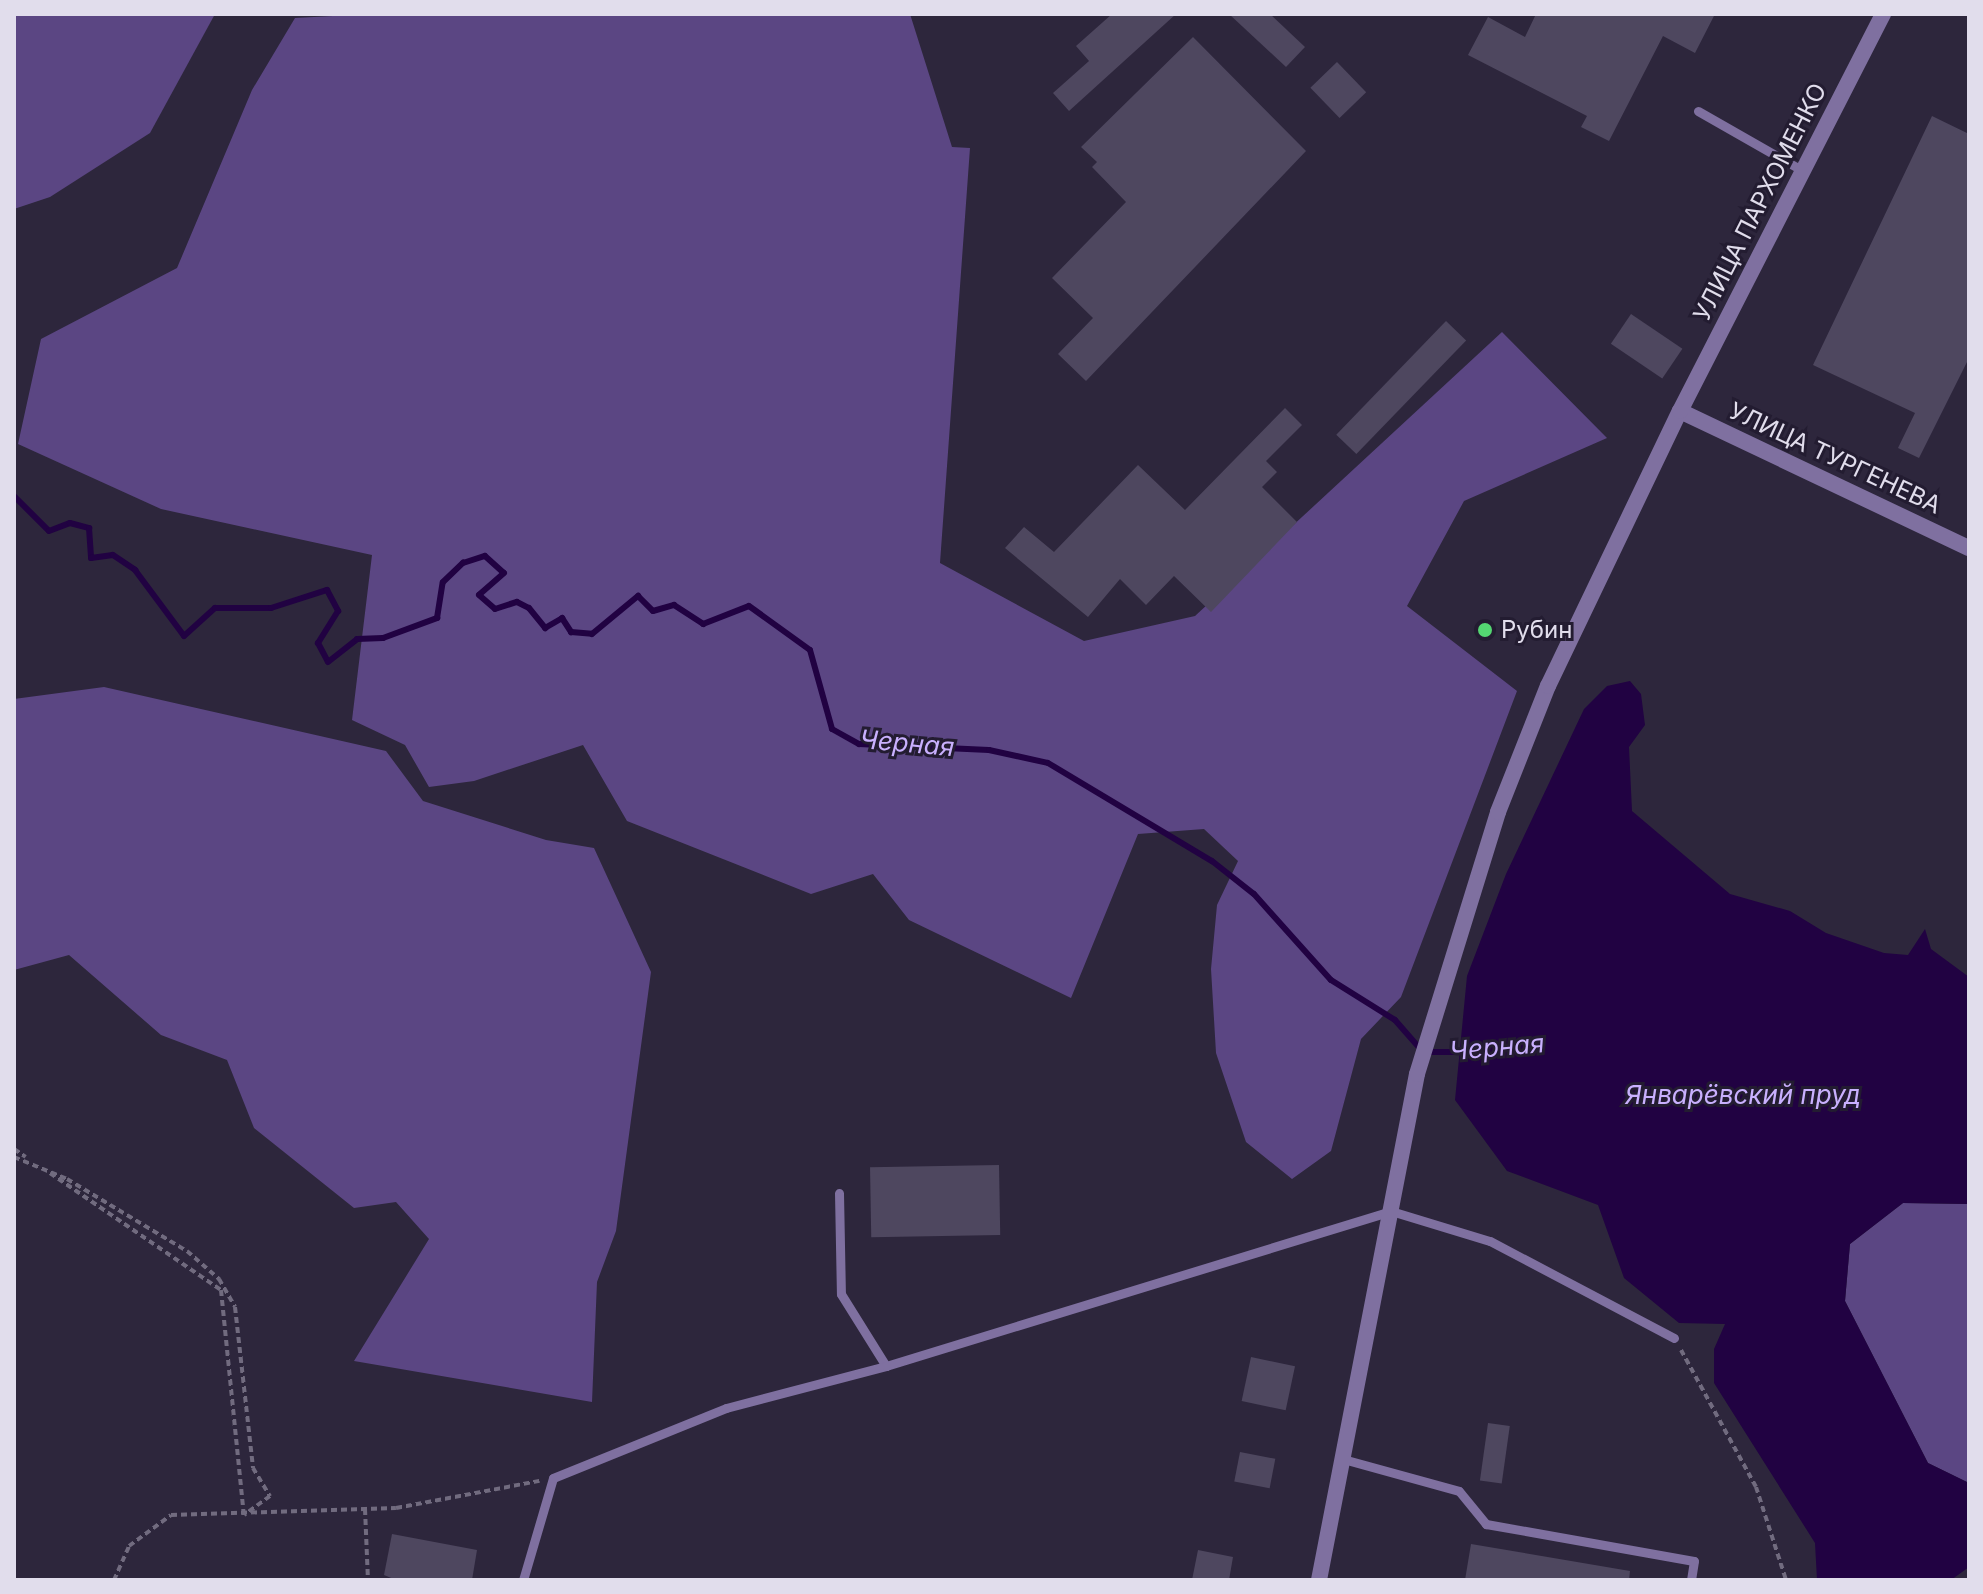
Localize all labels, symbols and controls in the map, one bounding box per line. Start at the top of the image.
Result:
street label: УЛИЦА ПАРХОМЕНКО [1687,78,1833,326]
street label: УЛИЦА ТУРГЕНЕВА [1724,396,1946,520]
place label: Рубин [1501,616,1572,644]
marker: Рубин [1476,621,1494,639]
water label: Черная [858,723,956,763]
water label: Черная [1448,1027,1546,1067]
water label: Январёвский пруд [1625,1079,1861,1111]

